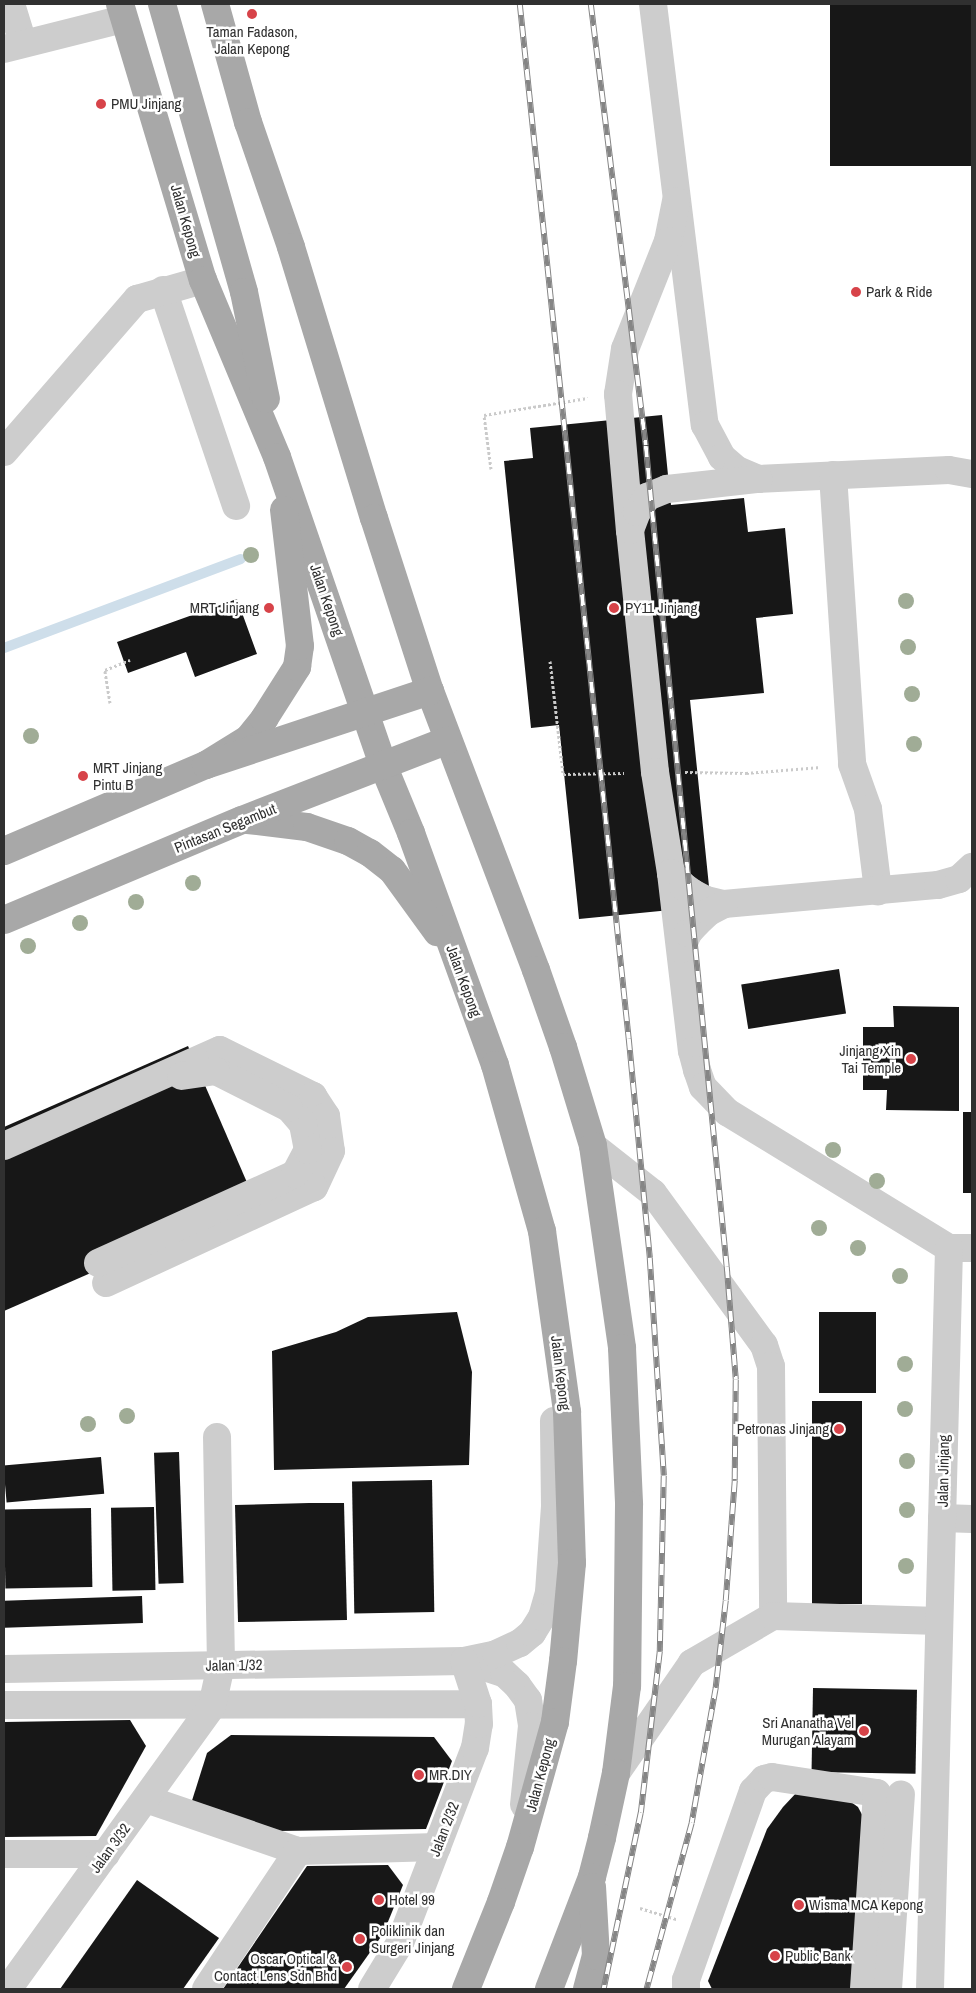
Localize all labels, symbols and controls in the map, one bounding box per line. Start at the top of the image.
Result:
marker: Taman Fadason, Jalan Kepong [246,8,258,20]
place label: Taman Fadason, Jalan Kepong [206,22,298,57]
place label: PMU Jinjang [111,95,181,113]
marker: PMU Jinjang [95,98,107,110]
street label: Jalan Kepong [167,182,205,260]
place label: Park & Ride [866,283,932,301]
marker: Park & Ride [850,286,862,298]
street label: Jalan Kepong [306,562,348,638]
place label: MRT Jinjang [189,599,259,617]
place label: PY11 Jinjang [625,599,697,617]
marker: PY11 Jinjang [607,601,621,615]
marker: MRT Jinjang [263,602,275,614]
place label: MRT Jinjang Pintu B [93,758,163,793]
marker: MRT Jinjang Pintu B [77,770,89,782]
street label: Pintasan Segambut [172,799,278,857]
street label: Jalan Kepong [443,943,485,1019]
place label: Jinjang Xin Tai Temple [839,1041,901,1076]
marker: Jinjang Xin Tai Temple [905,1053,917,1065]
street label: Jalan Kepong [547,1335,575,1411]
place label: Petronas Jinjang [737,1420,829,1438]
marker: Petronas Jinjang [833,1423,845,1435]
street label: Jalan Jinjang [933,1435,953,1507]
street label: Jalan 1/32 [205,1656,263,1674]
place label: Sri Ananatha Vel Murugan Alayam [761,1713,854,1748]
marker: Sri Ananatha Vel Murugan Alayam [858,1725,870,1737]
street label: Jalan Kepong [522,1736,558,1814]
place label: MR.DIY [429,1766,472,1784]
marker: MR.DIY [413,1769,425,1781]
street label: Jalan 2/32 [425,1799,463,1859]
street label: Jalan 3/32 [86,1820,134,1876]
place label: Hotel 99 [389,1891,435,1909]
marker: Hotel 99 [373,1894,385,1906]
place label: Wisma MCA Kepong [809,1896,924,1914]
marker: Wisma MCA Kepong [793,1899,805,1911]
place label: Poliklinik dan Surgeri Jinjang [371,1921,454,1956]
marker: Poliklinik dan Surgeri Jinjang [353,1932,367,1946]
place label: Public Bank [785,1947,851,1965]
place label: Oscar Optical & Contact Lens Sdn Bhd [214,1949,337,1984]
marker: Public Bank [769,1950,781,1962]
marker: Oscar Optical & Contact Lens Sdn Bhd [341,1961,353,1973]

